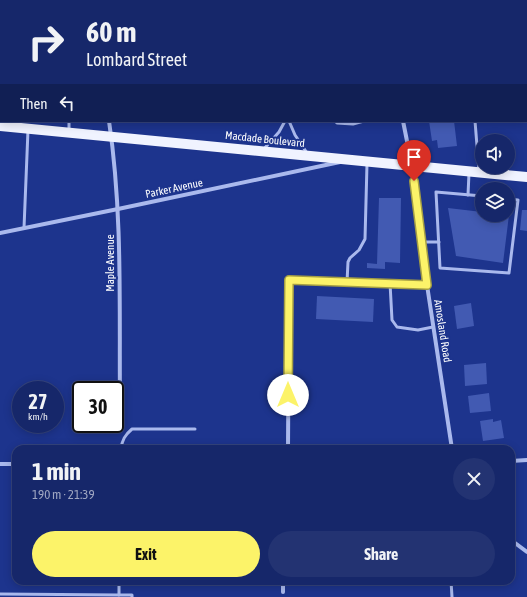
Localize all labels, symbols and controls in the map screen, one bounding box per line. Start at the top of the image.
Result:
icon: right [20,16,72,68]
text: 60 m [86,16,136,48]
text: Lombard Street [86,49,187,70]
icon: left [56,92,78,114]
text: Then [20,95,48,112]
street label: Macdade Boulevard [225,129,305,149]
map controls [475,134,515,222]
button: sound [475,134,515,174]
pin [397,140,431,181]
icon: arrive [403,146,425,168]
street label: Parker Avenue [144,176,204,200]
button: layers [475,182,515,222]
street label: Maple Avenue [104,234,116,292]
street label: Amosland Road [432,299,454,363]
position arrow [267,374,309,416]
speed limit sign: 30 [72,381,124,433]
text: 27 [29,390,47,413]
text: km/h [28,411,48,422]
text: 1 min [32,458,81,485]
button: close [453,458,495,500]
text: 190 m · 21:39 [32,487,95,502]
button: Exit [32,531,260,577]
button: Share [268,531,495,577]

